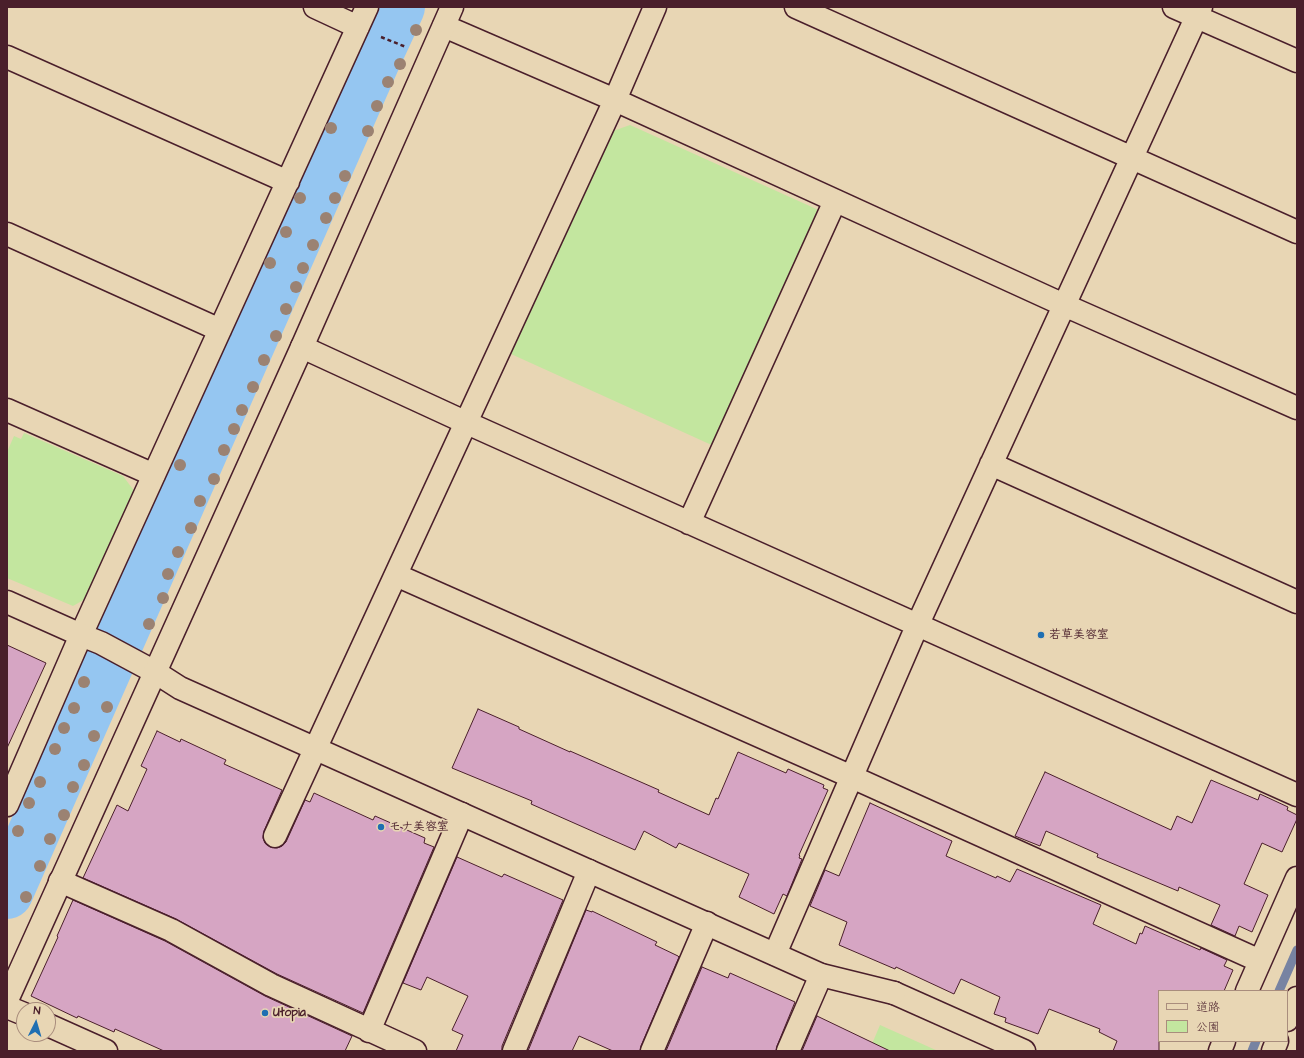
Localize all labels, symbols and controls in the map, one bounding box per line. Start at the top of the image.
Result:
place label: 若草美容室 [1049,628,1109,642]
marker: 若草美容室 [1036,630,1046,640]
place label: モナ美容室 [389,820,449,834]
marker: モナ美容室 [376,822,386,832]
legend [1158,990,1288,1042]
text: 道路 [1196,999,1220,1016]
north arrow [16,1002,56,1042]
text: N [33,1003,41,1018]
place label: Utopia [273,1006,306,1020]
marker: Utopia [260,1008,270,1018]
text: 公園 [1196,1019,1220,1036]

